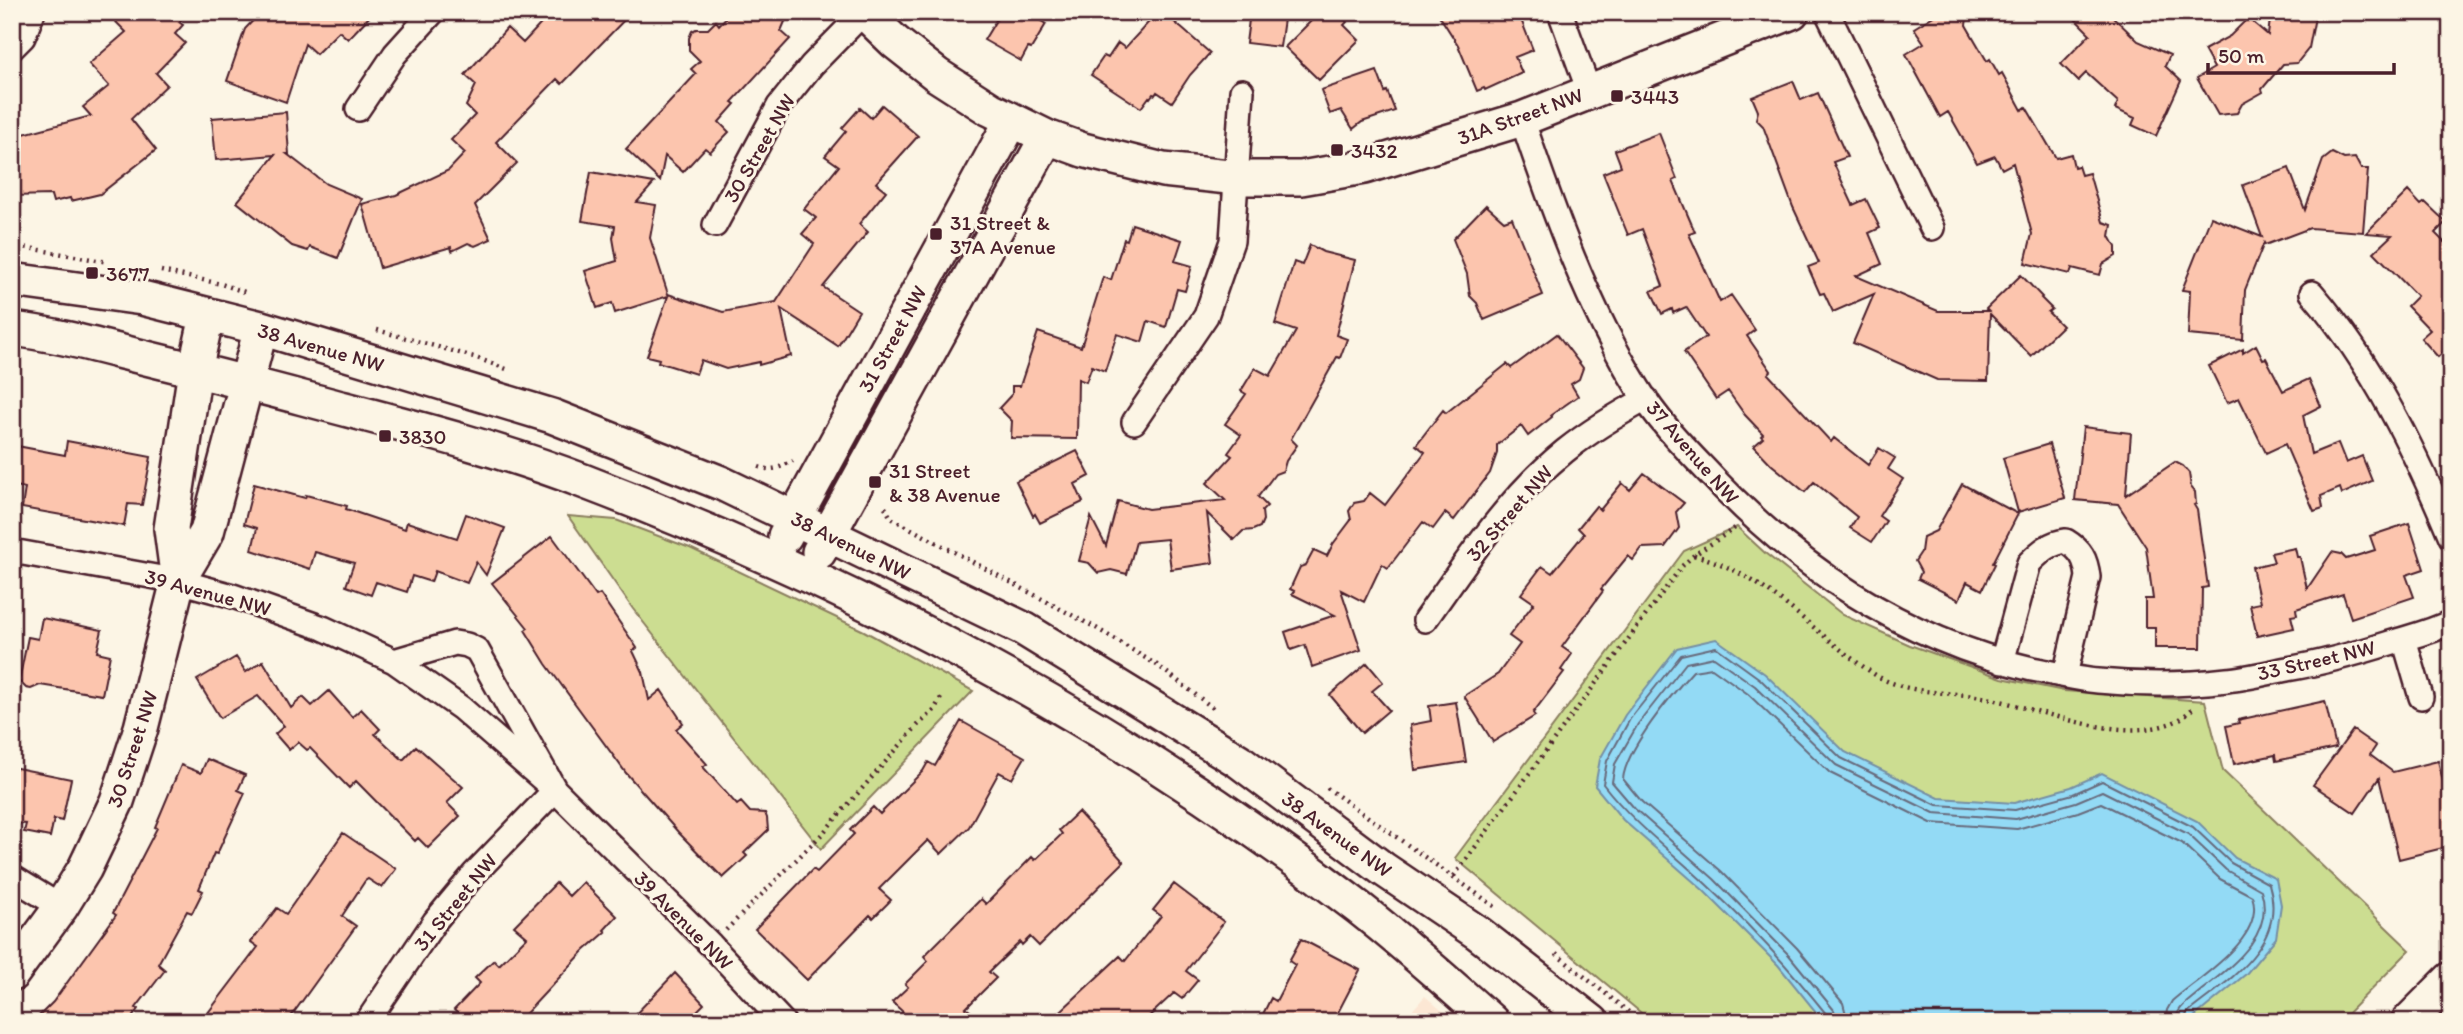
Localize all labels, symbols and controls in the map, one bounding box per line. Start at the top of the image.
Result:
scale bar [2208,32,2393,76]
text: 50 m [2218,43,2265,68]
street label: 31A Street NW [1454,82,1586,150]
place label: 3443 [1631,84,1679,109]
marker: 3443 [1609,88,1625,104]
street label: 30 Street NW [718,89,800,207]
place label: 3432 [1351,138,1398,163]
marker: 3432 [1329,142,1345,158]
place label: 31 Street & 37A Avenue [950,210,1056,259]
marker: 31 Street & 37A Avenue [928,226,944,242]
place label: 3677 [106,261,149,286]
marker: 3677 [84,265,100,281]
street label: 31 Street NW [852,281,932,397]
street label: 38 Avenue NW [255,317,387,377]
street label: 37 Avenue NW [1641,395,1745,509]
place label: 3830 [399,424,446,449]
marker: 3830 [377,428,393,444]
place label: 31 Street & 38 Avenue [889,458,1001,507]
street label: 32 Street NW [1460,460,1558,566]
marker: 31 Street & 38 Avenue [867,474,883,490]
street label: 38 Avenue NW [787,505,915,585]
street label: 39 Avenue NW [142,563,274,621]
street label: 33 Street NW [2255,634,2377,686]
street label: 30 Street NW [101,687,163,811]
street label: 38 Avenue NW [1277,786,1397,882]
street label: 31 Street NW [408,848,502,956]
street label: 39 Avenue NW [629,865,739,975]

